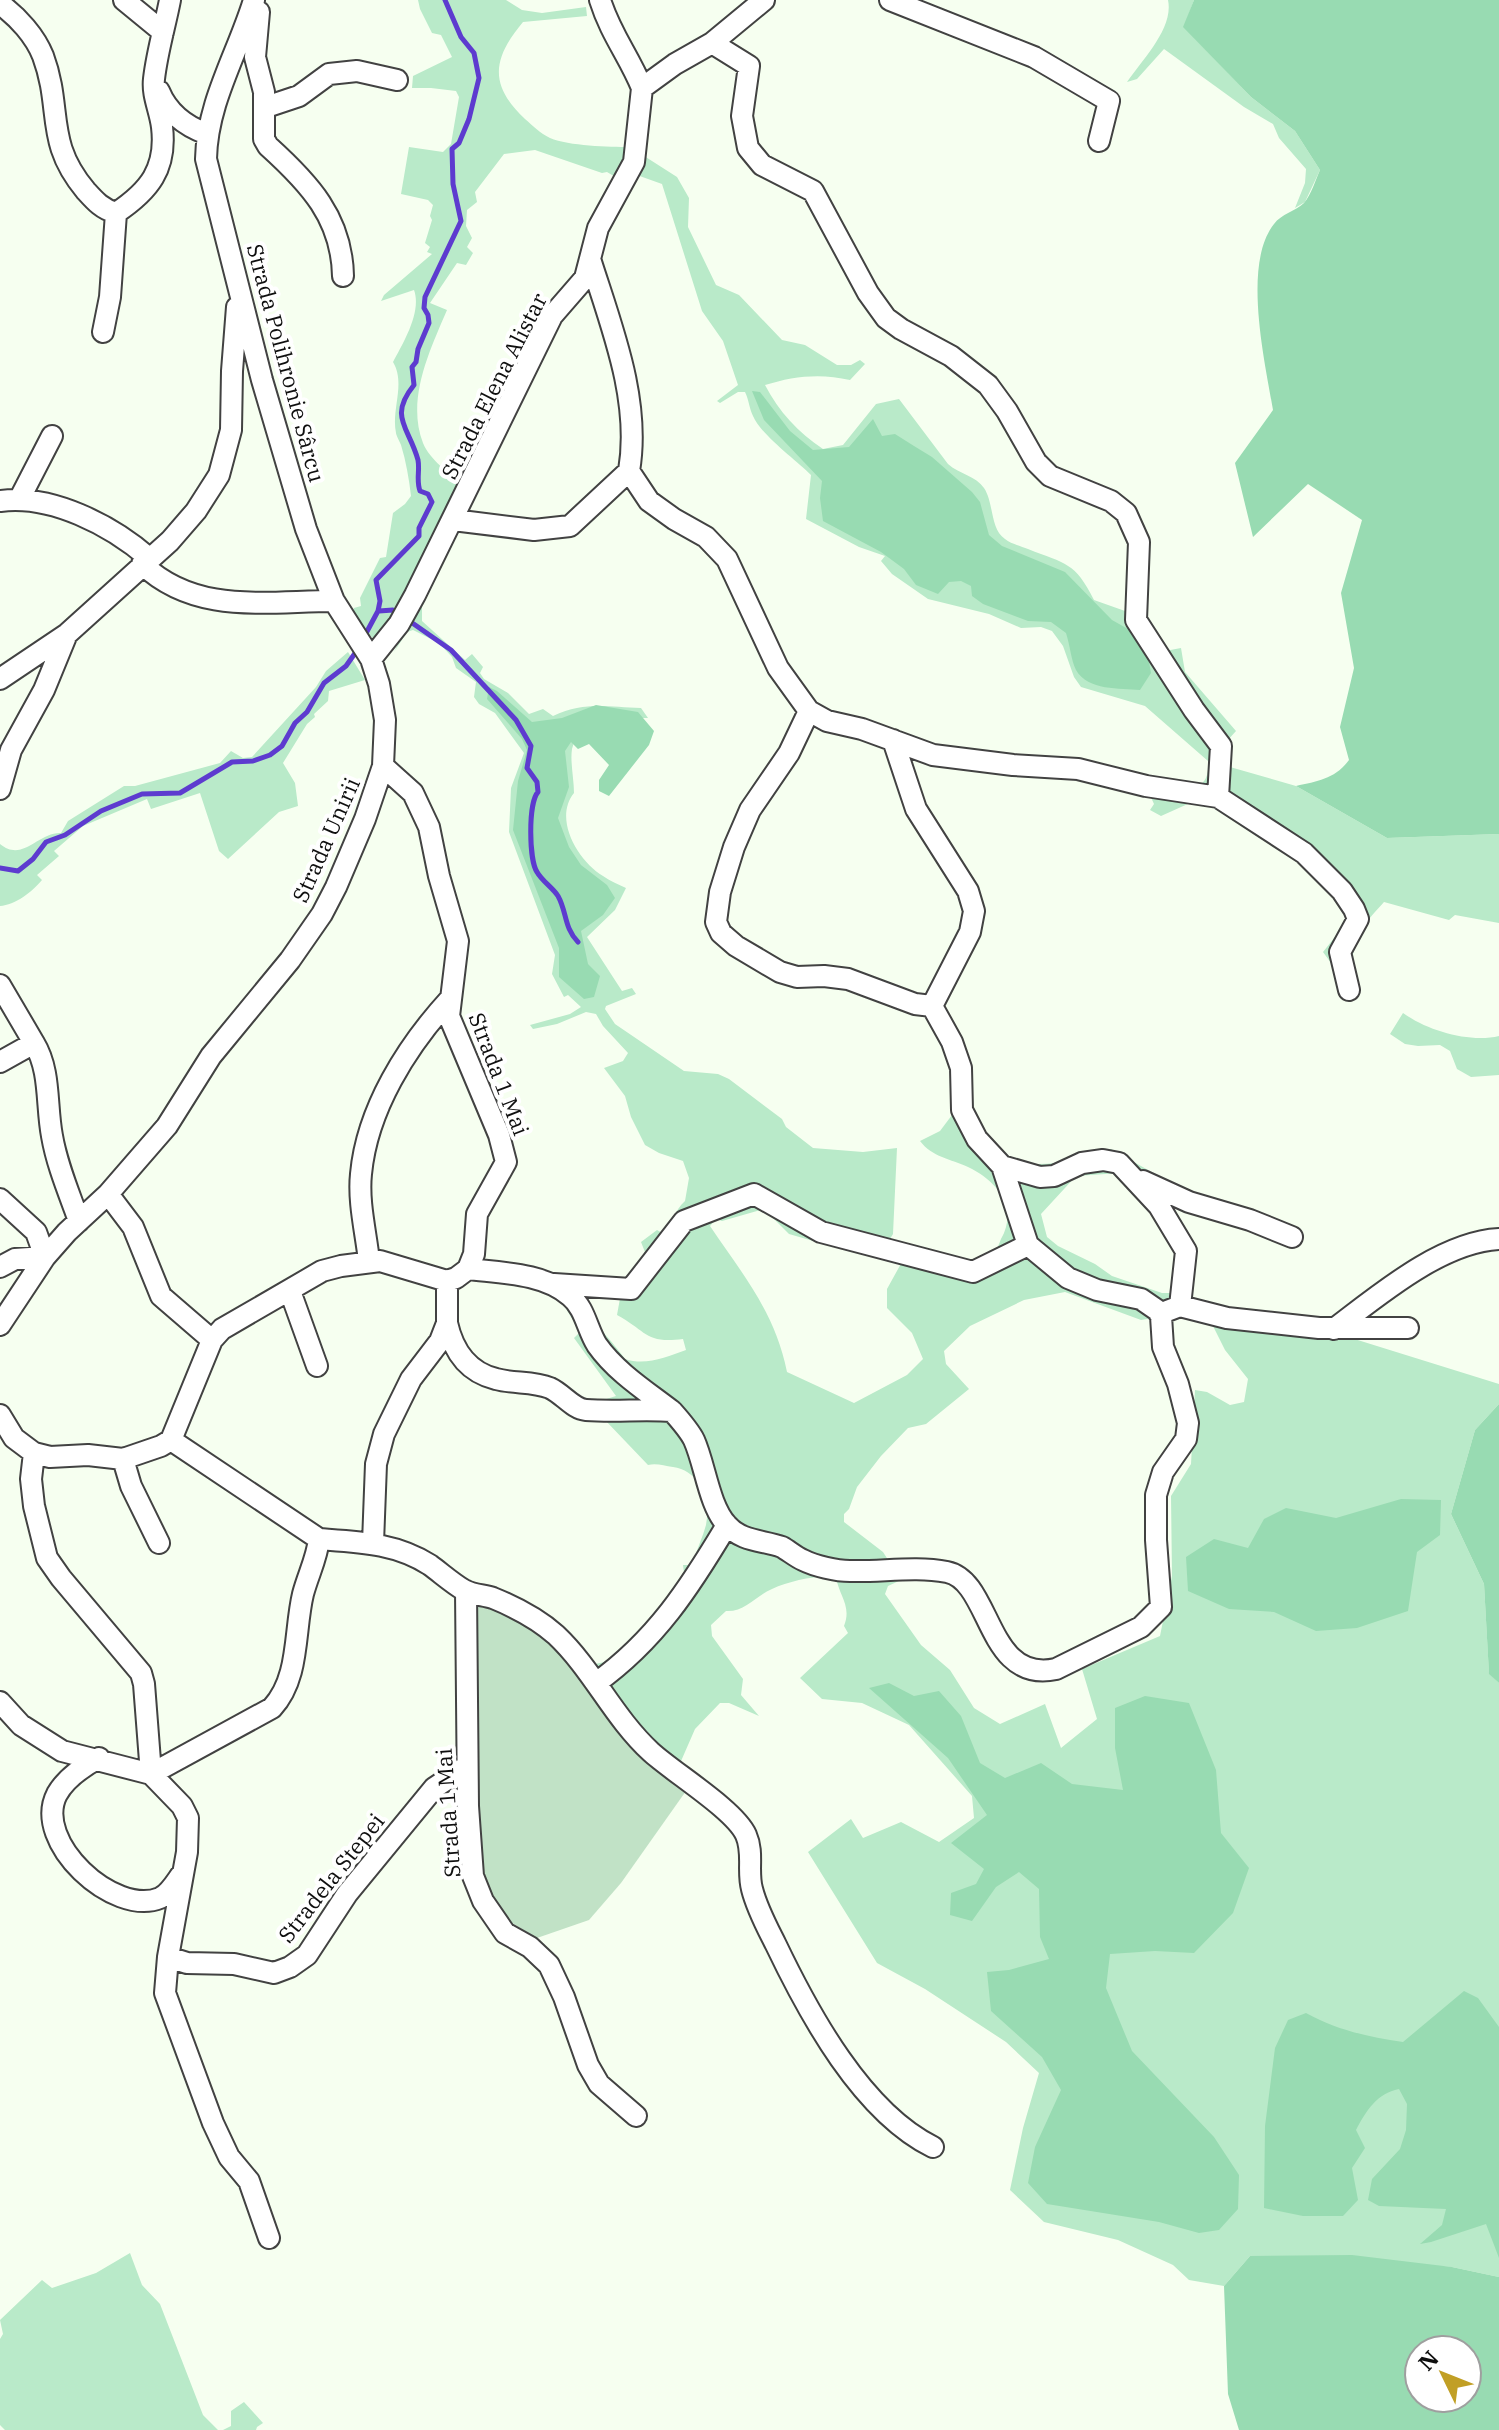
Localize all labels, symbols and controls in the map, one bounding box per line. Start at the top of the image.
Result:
street label: Strada Polihronie Sârcu [241,240,332,485]
street label: Strada Elena Alistar [434,288,553,484]
street label: Strada Unirii [285,773,366,907]
street label: Strada 1 Mai [463,1008,536,1139]
street label: Strada 1 Mai [429,1747,466,1879]
street label: Stradela Stepei [271,1807,390,1948]
north arrow [1403,2334,1483,2414]
text: N [1411,2344,1445,2376]

